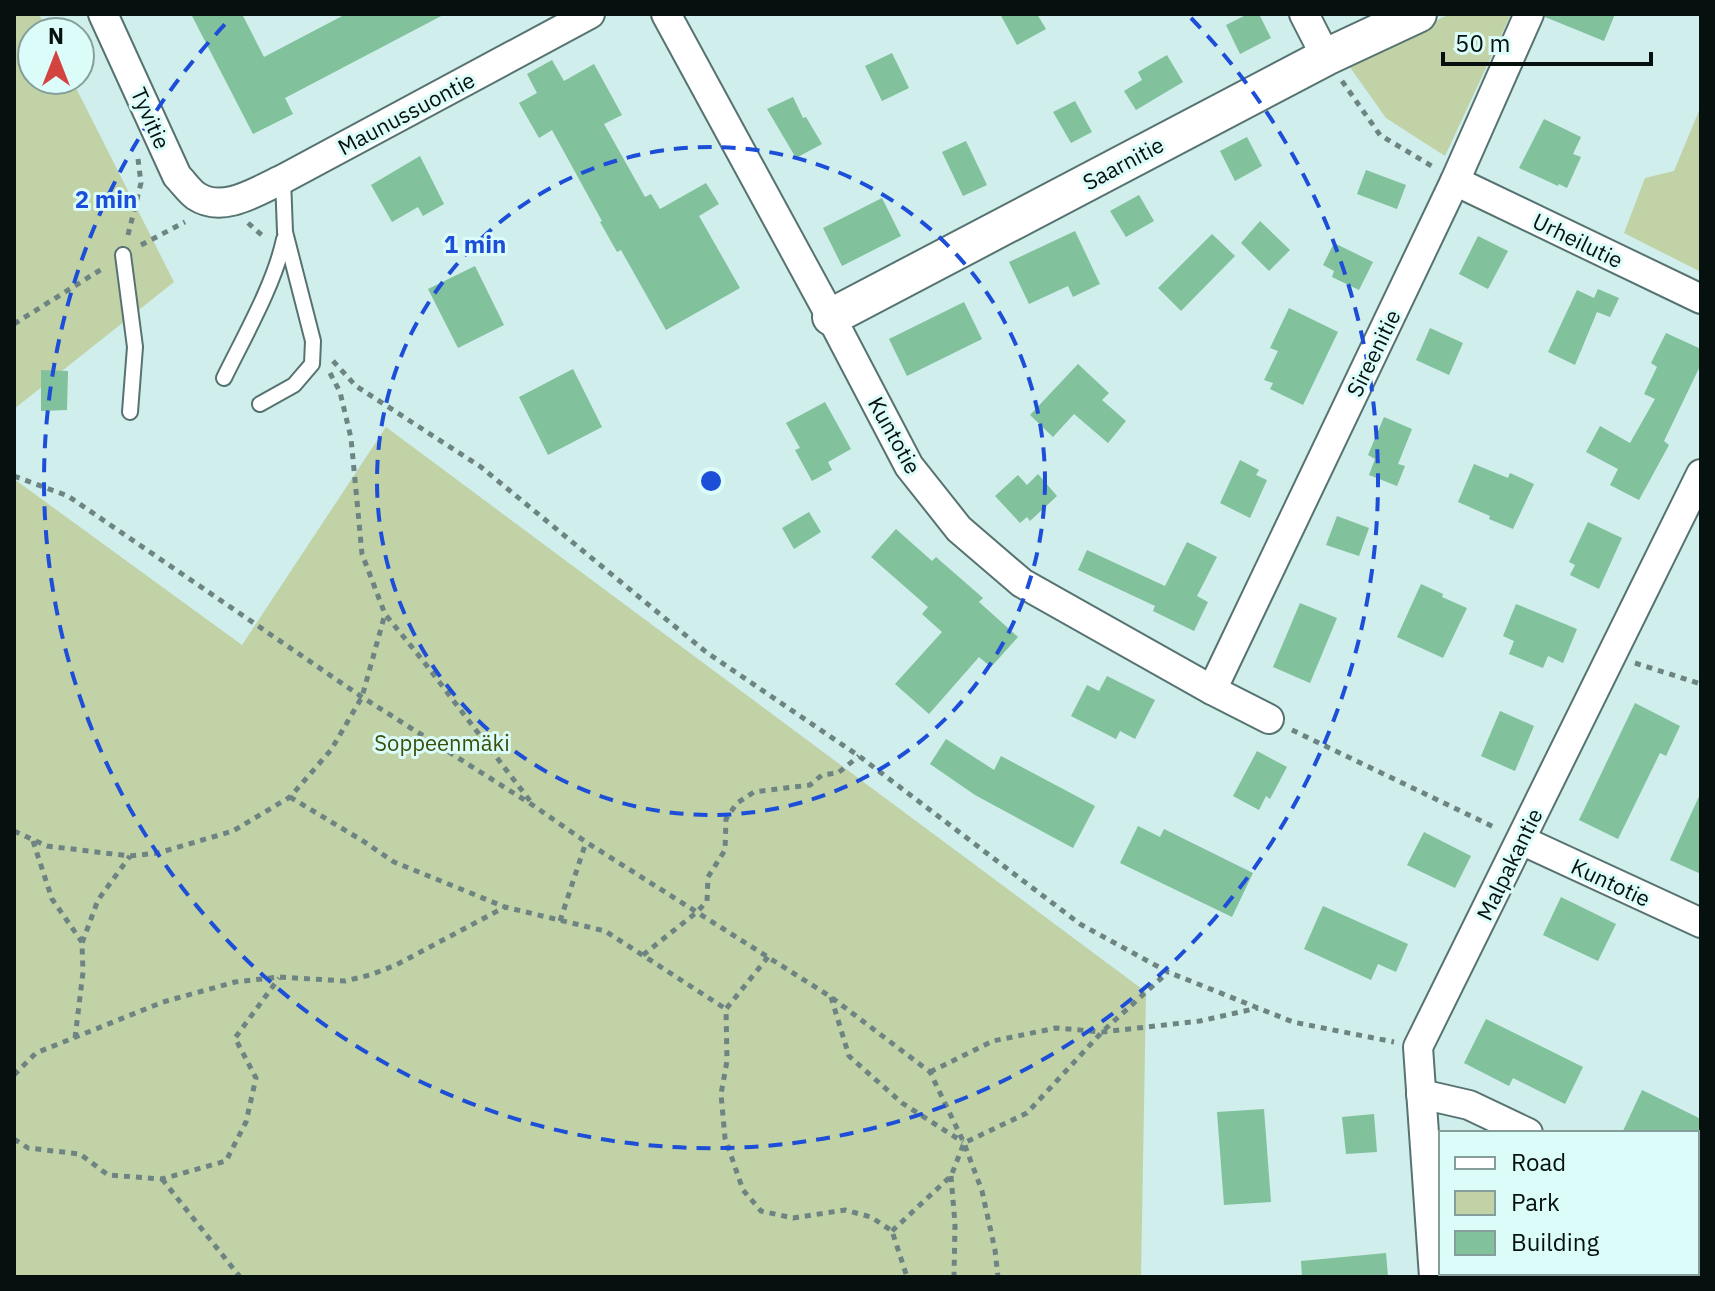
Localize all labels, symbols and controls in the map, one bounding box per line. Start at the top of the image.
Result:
north arrow [16,16,96,96]
scale bar [1443,16,1651,66]
text: N [48,21,64,50]
text: 50 m [1455,27,1510,59]
street label: Maunussuontie [333,65,479,161]
street label: Tyvitie [125,83,177,153]
street label: Saarnitie [1077,130,1169,196]
text: 2 min [75,183,137,215]
street label: Urheilutie [1528,206,1628,274]
text: 1 min [444,228,506,260]
street label: Sireenitie [1339,305,1407,401]
street label: Kuntotie [862,391,928,479]
centre of rings [697,467,725,495]
park label: Soppeenmäki [374,728,510,757]
street label: Malpakantie [1469,803,1549,925]
street label: Kuntotie [1567,851,1655,913]
legend [1439,1131,1699,1275]
text: Road [1511,1146,1566,1178]
text: Park [1511,1186,1560,1218]
text: Building [1511,1226,1599,1258]

